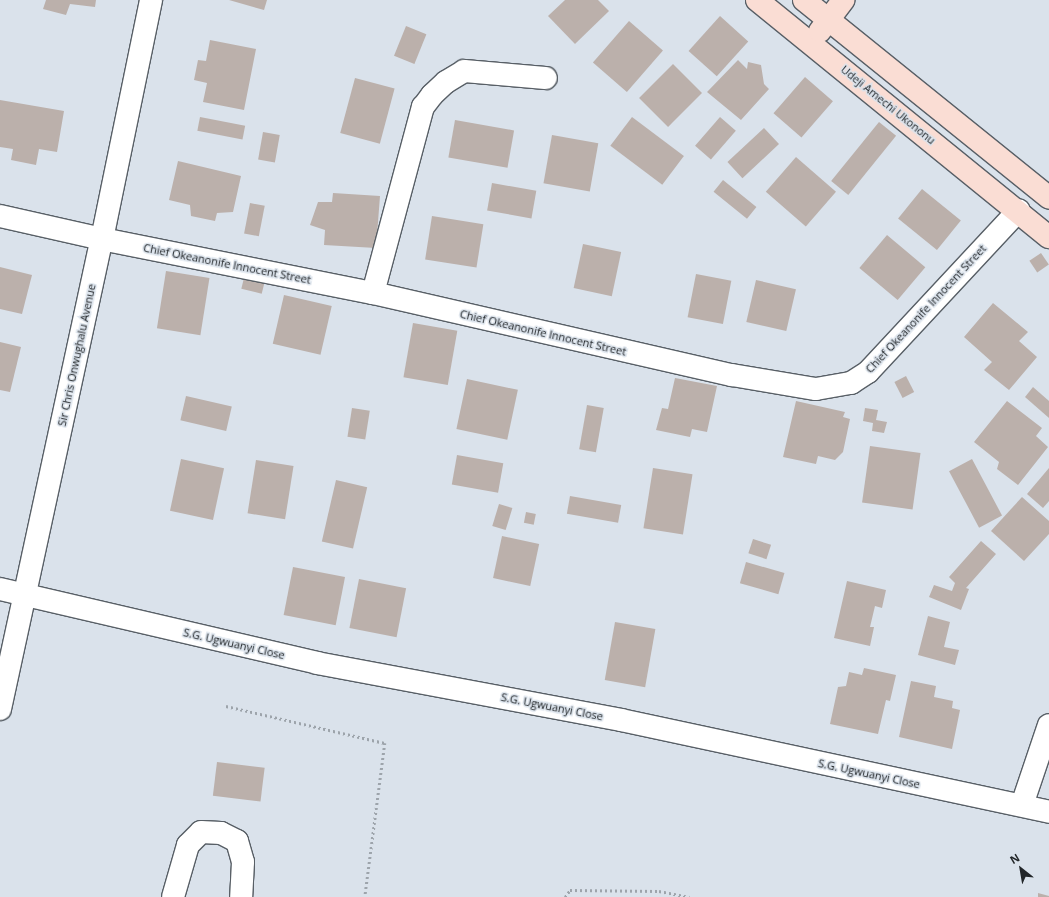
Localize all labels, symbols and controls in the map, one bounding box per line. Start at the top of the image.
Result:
street label: Udeji Amechi Ukononu [838,63,938,147]
street label: Chief Okeanonife Innocent Street [142,241,312,287]
street label: Chief Okeanonife Innocent Street [863,242,989,376]
street label: Sir Chris Onwughalu Avenue [55,283,99,427]
street label: Chief Okeanonife Innocent Street [459,307,627,359]
street label: S.G. Ugwuanyi Close [182,626,286,662]
street label: S.G. Ugwuanyi Close [500,691,604,723]
street label: S.G. Ugwuanyi Close [817,757,921,791]
north arrow [1001,849,1041,889]
text: N [1007,850,1022,867]

